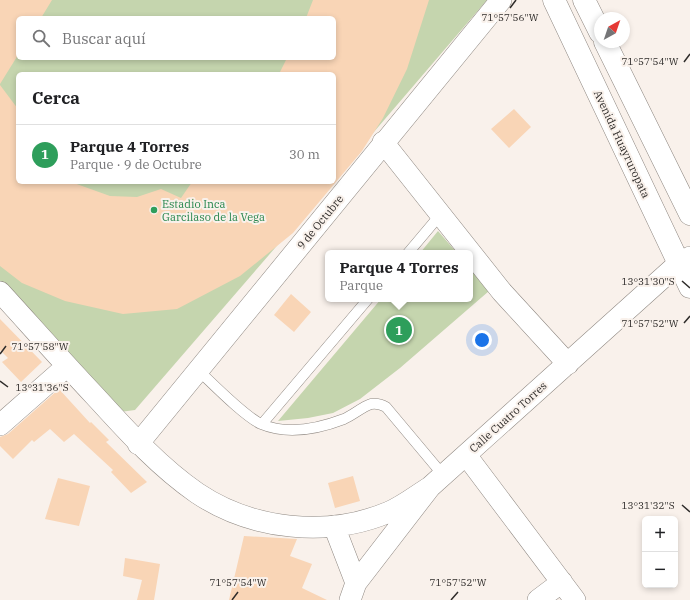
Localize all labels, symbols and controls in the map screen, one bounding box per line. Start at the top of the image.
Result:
text: 71°57'56"W [481,11,539,24]
north arrow [594,12,630,48]
search box [16,16,336,60]
icon: search [30,27,52,49]
text: Buscar aquí [62,29,146,48]
text: 71°57'54"W [621,55,679,68]
text: Cerca [32,87,80,109]
street label: Avenida Huayruropata [591,88,653,200]
text: Parque 4 Torres [70,137,189,156]
text: 1 [41,146,49,163]
text: 30 m [289,146,320,163]
text: Parque · 9 de Octubre [70,156,202,173]
street label: 9 de Octubre [294,192,346,252]
place label: Estadio Inca Garcilaso de la Vega [162,197,265,224]
marker: Estadio Inca Garcilaso de la Vega [149,205,159,215]
popup [325,250,473,302]
text: Parque 4 Torres [339,258,459,277]
text: 13°31'30"S [621,275,675,288]
text: Parque [339,277,383,294]
pin: 1 [386,315,412,345]
text: 71°57'52"W [621,317,679,330]
your location [472,330,492,350]
text: 71°57'58"W [11,340,69,353]
street label: Calle Cuatro Torres [466,379,550,455]
text: 13°31'36"S [15,381,69,394]
text: 13°31'32"S [621,499,675,512]
map controls [642,516,678,588]
button: + [642,516,678,552]
button: − [642,552,678,588]
text: 71°57'54"W [209,576,267,589]
text: 71°57'52"W [429,576,487,589]

